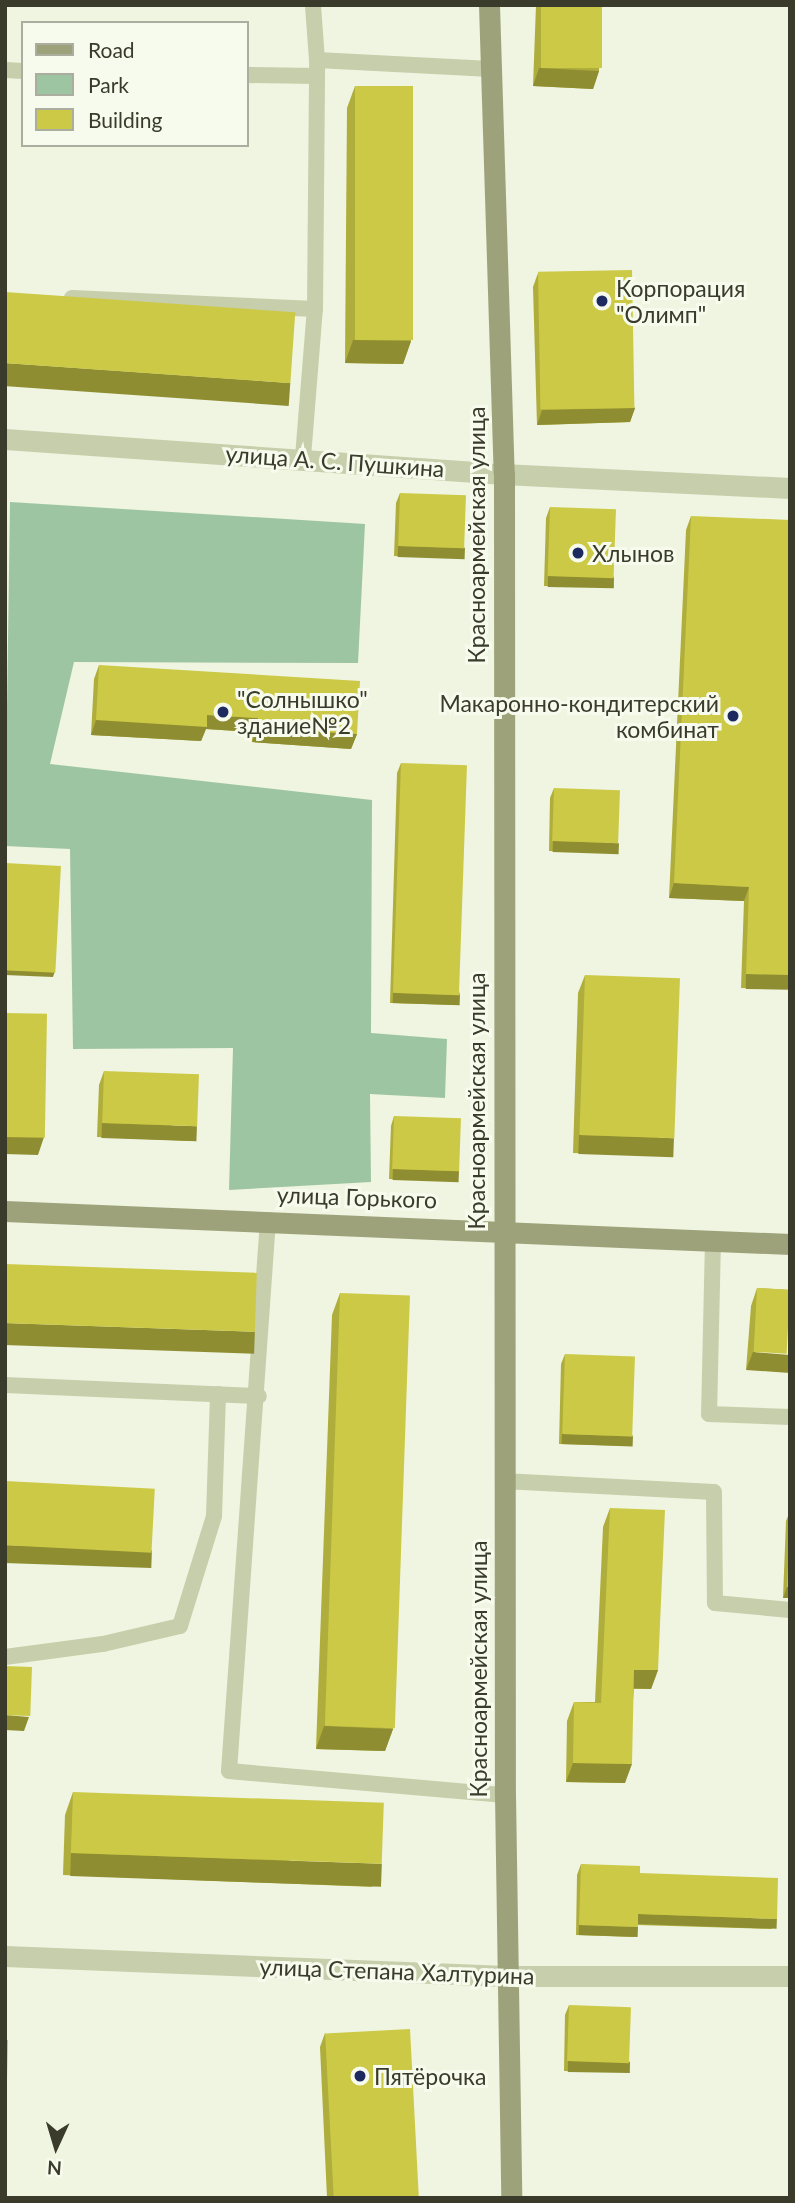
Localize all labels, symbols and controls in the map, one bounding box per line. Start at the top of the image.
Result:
legend [21,21,248,147]
text: Road [88,37,135,62]
text: Park [88,72,129,97]
text: Building [88,107,163,132]
place label: Корпорация "Олимп" [616,274,745,328]
marker: Корпорация "Олимп" [594,293,610,309]
street label: Красноармейская улица [462,407,490,663]
street label: улица А. С. Пушкина [225,440,445,482]
place label: Хлынов [592,539,674,567]
marker: Хлынов [570,545,586,561]
place label: "Солнышко" здание№2 [237,685,368,739]
place label: Макаронно-кондитерский комбинат [439,689,719,743]
marker: "Солнышко" здание№2 [215,704,231,720]
marker: Макаронно-кондитерский комбинат [725,708,741,724]
street label: Красноармейская улица [462,973,490,1229]
street label: улица Горького [276,1180,438,1214]
street label: Красноармейская улица [464,1541,492,1797]
street label: улица Степана Халтурина [259,1952,535,1990]
place label: Пятёрочка [374,2062,486,2090]
marker: Пятёрочка [352,2068,368,2084]
north arrow [21,2112,91,2182]
text: N [46,2156,63,2180]

